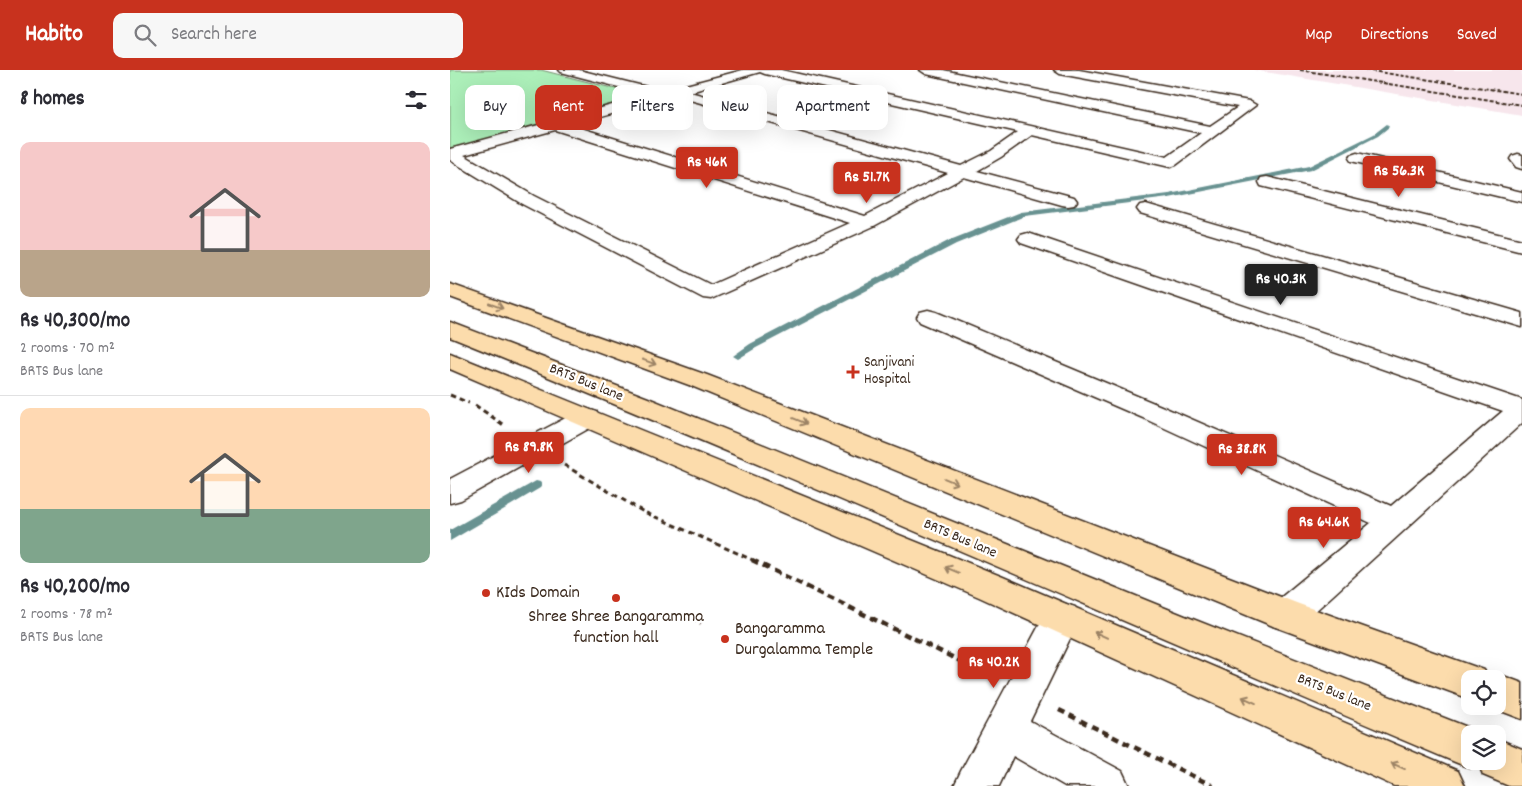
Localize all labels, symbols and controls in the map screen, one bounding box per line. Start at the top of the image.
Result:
search box [113,13,463,58]
text: Habito [25,18,83,52]
icon: search [131,21,159,49]
text: Search here [171,22,257,49]
text: Map [1305,23,1332,48]
text: Directions [1360,23,1429,48]
text: Saved [1457,23,1497,48]
text: 8 homes [20,85,85,115]
chip: Buy [465,85,525,130]
chip: Rent [535,85,602,130]
chip: Filters [612,85,693,130]
chip: New [703,85,767,130]
chip: Apartment [777,85,888,130]
icon: filters [402,86,430,114]
pin: Rs 46K [666,146,748,189]
text: Rs 46K [687,151,727,174]
pin: Rs 56.3K [1347,156,1451,198]
text: Rs 56.3K [1374,160,1424,183]
pin: Rs 51.7K [815,162,919,204]
text: Rs 51.7K [844,166,890,189]
icon: home [180,175,270,265]
pin: Rs 40.3K [1229,264,1333,306]
text: Rs 40.3K [1256,268,1306,291]
one-way arrow [488,302,503,311]
text: Rs 40,300/mo [20,307,130,337]
text: 2 rooms · 70 m² [20,337,115,360]
place label: Sanjivani Hospital [864,352,914,391]
street label: BRTS Bus lane [546,358,627,408]
one-way arrow [640,358,656,367]
text: BRTS Bus lane [20,360,103,383]
marker: Sanjivani Hospital [846,365,860,379]
one-way arrow [792,417,807,426]
pin: Rs 89.8K [477,432,581,474]
pin: Rs 38.8K [1190,434,1294,476]
text: Rs 89.8K [505,436,553,459]
text: Rs 38.8K [1218,438,1266,461]
icon: home [180,440,270,530]
one-way arrow [943,477,958,487]
pin: Rs 64.6K [1272,506,1376,549]
text: Rs 64.6K [1299,511,1349,534]
street label: BRTS Bus lane [920,514,1001,565]
one-way arrow [945,565,960,575]
text: Rs 40,200/mo [20,573,130,603]
place label: KIds Domain [496,581,580,606]
marker: KIds Domain [480,587,492,599]
marker: Shree Shree Bangaramma function hall [610,592,622,604]
text: 2 rooms · 78 m² [20,603,113,626]
place label: Shree Shree Bangaramma function hall [528,605,704,651]
place label: Bangaramma Durgalamma Temple [735,617,873,663]
text: BRTS Bus lane [20,626,103,649]
one-way arrow [1094,629,1109,639]
marker: Bangaramma Durgalamma Temple [719,633,731,645]
pin: Rs 40.2K [942,646,1046,689]
text: Rs 40.2K [969,651,1019,674]
street label: BRTS Bus lane [1294,668,1375,718]
map controls [1461,670,1506,770]
button: locate [1461,670,1506,715]
one-way arrow [1242,695,1257,705]
button: layers [1461,725,1506,770]
one-way arrow [1391,761,1406,771]

